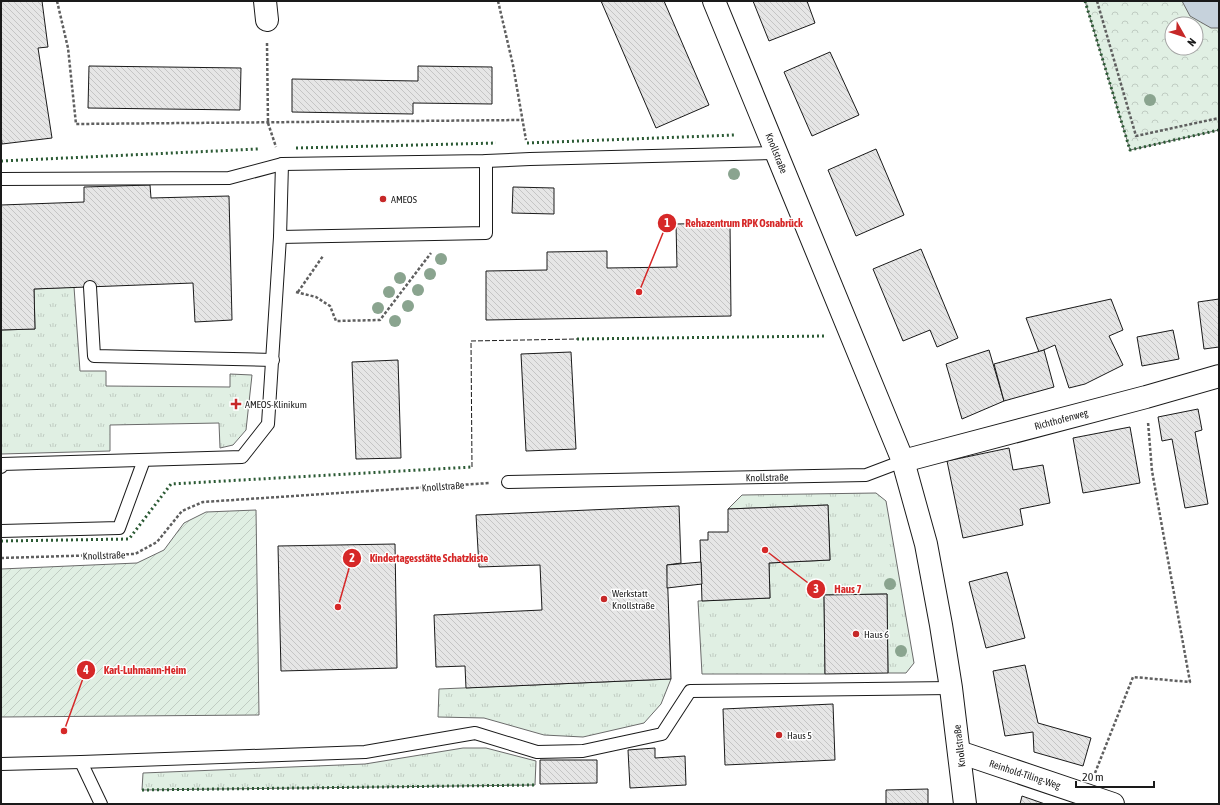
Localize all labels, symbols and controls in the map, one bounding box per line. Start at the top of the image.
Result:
north arrow [1164,16,1204,56]
text: N [1185,36,1198,49]
street label: Knollstraße [763,131,790,176]
marker: AMEOS [378,194,388,204]
place label: AMEOS [391,194,417,205]
callout: Rehazentrum RPK Osnabrück [657,211,811,234]
text: 1 [664,216,670,230]
text: Rehazentrum RPK Osnabrück [685,217,803,229]
marker: AMEOS-Klinikum [230,398,242,410]
place label: AMEOS-Klinikum [245,399,307,410]
street label: Richthofenweg [1033,407,1090,432]
street label: Knollstraße [746,472,789,483]
street label: Knollstraße [421,479,465,493]
callout: Kindertagesstätte Schatzkiste [342,547,497,570]
street label: Knollstraße [82,549,126,562]
text: 2 [349,551,355,565]
text: Kindertagesstätte Schatzkiste [370,552,488,564]
callout: Haus 7 [806,577,869,600]
text: 3 [813,582,819,596]
text: Haus 7 [834,583,862,595]
place label: Werkstatt Knollstraße [612,588,655,611]
marker: Werkstatt Knollstraße [599,594,609,604]
marker: Haus 6 [851,629,861,639]
place label: Haus 6 [864,629,889,640]
callout: Karl-Luhmann-Heim [76,658,194,681]
text: 4 [82,663,89,677]
text: Karl-Luhmann-Heim [104,664,186,676]
street label: Knollstraße [951,724,968,768]
marker: Haus 5 [774,730,784,740]
place label: Haus 5 [787,730,812,741]
street label: Reinhold-Tiling-Weg [988,758,1063,791]
scale bar [1076,763,1154,789]
text: 20 m [1082,770,1104,784]

